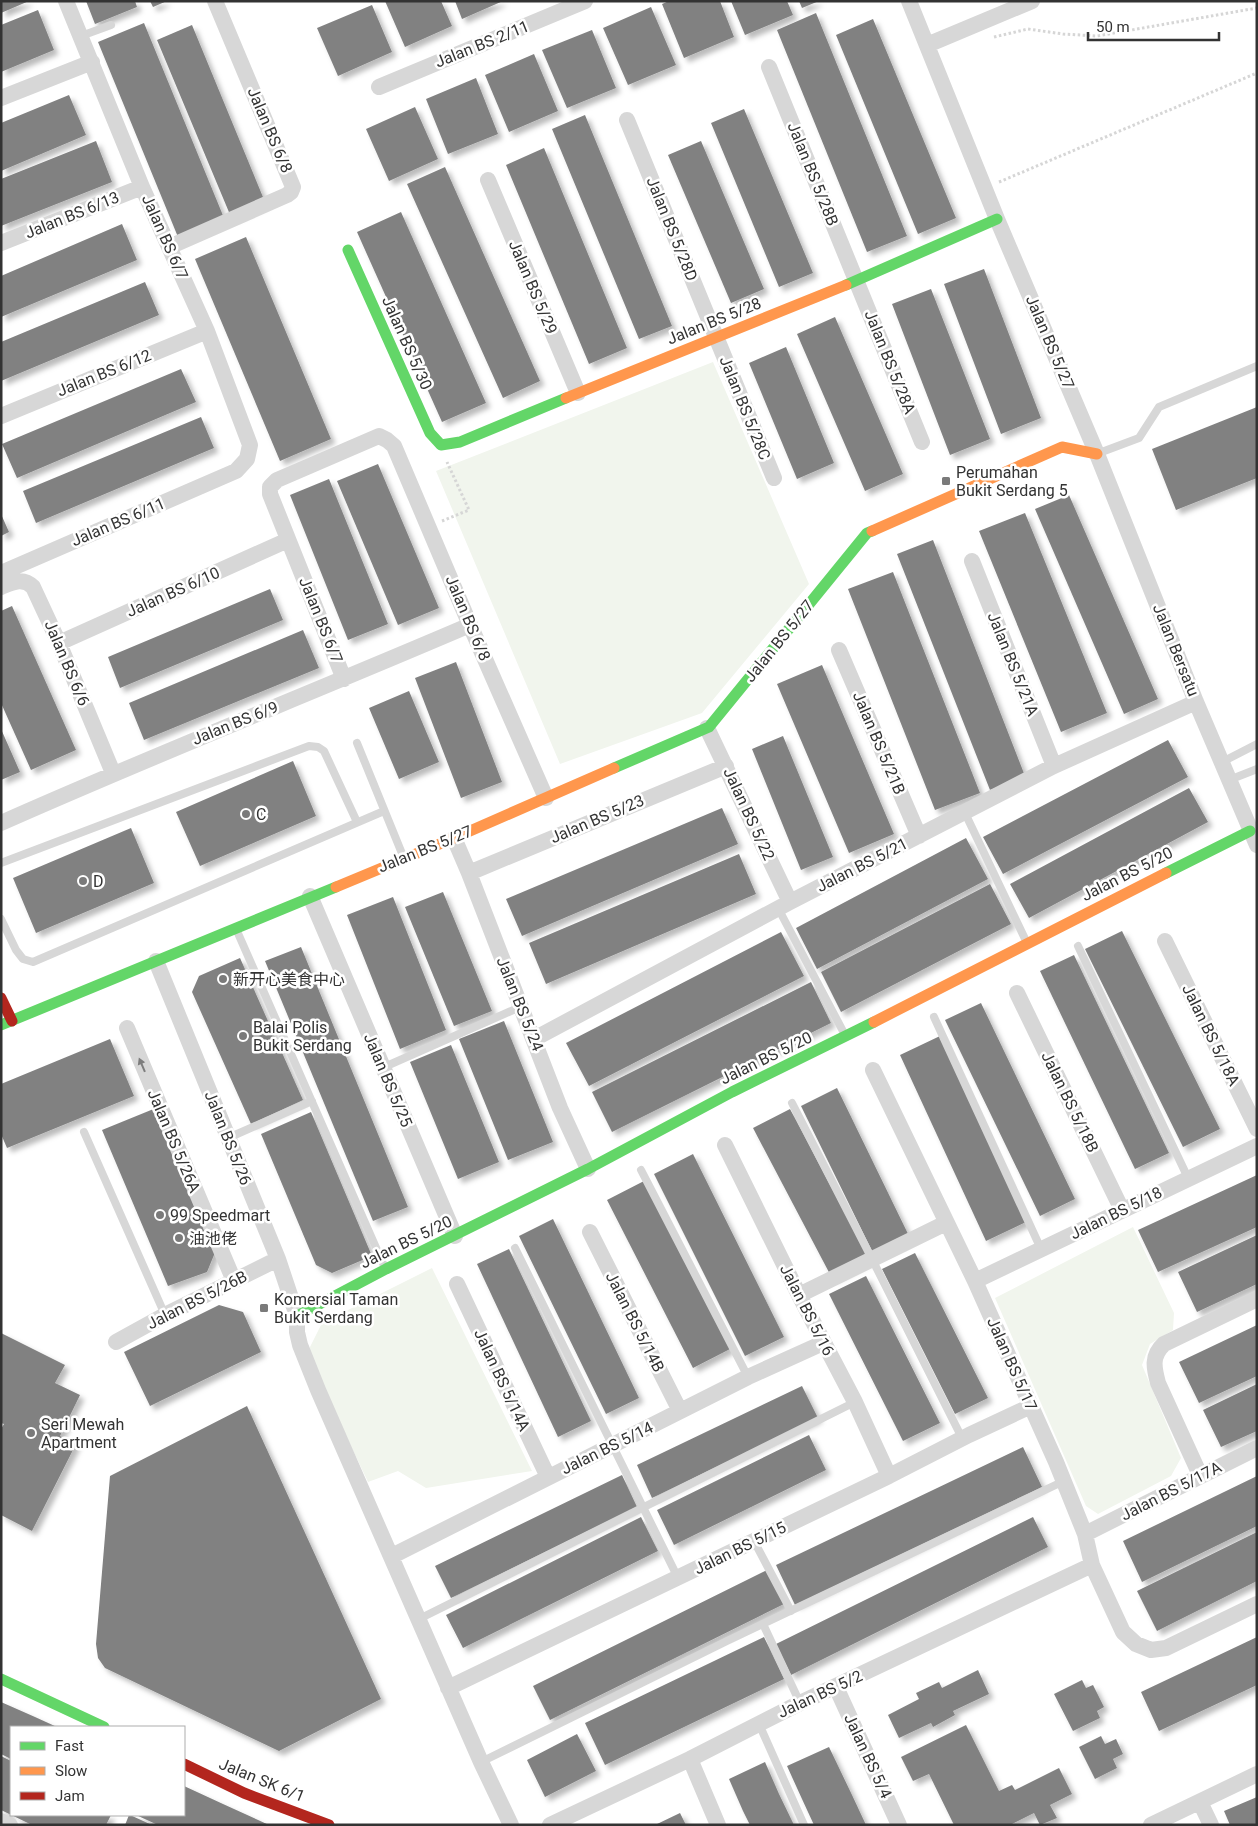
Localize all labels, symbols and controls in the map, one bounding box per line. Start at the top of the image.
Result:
scale bar [1088,10,1219,42]
street label: Jalan BS 2/11 [432,16,532,72]
text: 50 m [1096,18,1130,36]
street label: Jalan BS 6/8 [243,84,297,176]
street label: Jalan BS 5/28B [784,119,842,229]
street label: Jalan BS 5/28D [643,174,701,284]
street label: Jalan BS 6/13 [22,187,122,243]
street label: Jalan BS 6/7 [138,192,192,282]
street label: Jalan BS 5/29 [505,237,561,337]
street label: Jalan BS 5/27 [1022,292,1078,392]
street label: Jalan BS 5/30 [378,293,436,393]
street label: Jalan BS 5/28 [664,293,764,349]
street label: Jalan BS 5/28A [861,307,920,417]
street label: Jalan BS 6/12 [54,345,154,401]
street label: Jalan BS 5/28C [716,353,774,463]
place label: Perumahan Bukit Serdang 5 [956,463,1068,500]
marker: Perumahan Bukit Serdang 5 [940,475,952,487]
street label: Jalan BS 6/11 [68,494,168,550]
street label: Jalan BS 6/10 [123,563,223,621]
street label: Jalan BS 6/8 [441,572,495,664]
street label: Jalan BS 6/7 [295,574,347,666]
street label: Jalan BS 5/27 [740,596,818,686]
street label: Jalan Bersatu [1149,601,1203,699]
street label: Jalan BS 5/21A [984,609,1043,719]
street label: Jalan BS 6/6 [40,617,94,709]
street label: Jalan BS 5/21B [849,689,909,797]
street label: Jalan BS 6/9 [189,697,281,749]
street label: Jalan BS 5/22 [719,765,779,863]
street label: Jalan BS 5/23 [547,791,647,847]
place label: C [256,805,266,824]
marker: C [240,808,252,820]
street label: Jalan BS 5/27 [375,821,475,877]
street label: Jalan BS 5/21 [813,834,911,896]
street label: Jalan BS 5/20 [1078,843,1176,905]
place label: D [93,872,104,891]
marker: D [77,875,89,887]
street label: Jalan BS 5/24 [492,954,548,1054]
place label: 新开心美食中心 [233,970,345,989]
marker: 新开心美食中心 [217,973,229,985]
street label: Jalan BS 5/18A [1178,981,1244,1089]
place label: Balai Polis Bukit Serdang [253,1018,352,1055]
street label: Jalan BS 5/20 [717,1028,815,1088]
marker: Balai Polis Bukit Serdang [237,1030,249,1042]
street label: Jalan BS 5/25 [360,1030,416,1130]
street label: Jalan BS 5/18B [1037,1048,1103,1156]
one-way arrow [138,1058,146,1072]
street label: Jalan BS 5/26A [144,1086,205,1196]
street label: Jalan BS 5/26 [200,1088,256,1188]
street label: Jalan BS 5/18 [1067,1183,1165,1243]
place label: 99 Speedmart [170,1206,270,1225]
marker: 99 Speedmart [154,1209,166,1221]
street label: Jalan BS 5/20 [357,1212,455,1272]
place label: 油池佬 [189,1229,237,1248]
marker: 油池佬 [173,1232,185,1244]
street label: Jalan BS 5/16 [776,1261,838,1359]
street label: Jalan BS 5/26B [144,1267,250,1333]
street label: Jalan BS 5/14B [602,1269,668,1375]
place label: Komersial Taman Bukit Serdang [274,1290,398,1327]
marker: Komersial Taman Bukit Serdang [258,1302,270,1314]
street label: Jalan BS 5/17 [983,1314,1041,1414]
street label: Jalan BS 5/14A [470,1326,534,1435]
place label: Seri Mewah Apartment [41,1415,124,1452]
street label: Jalan BS 5/14 [558,1418,656,1478]
marker: Seri Mewah Apartment [25,1427,37,1439]
street label: Jalan BS 5/17A [1118,1457,1225,1525]
street label: Jalan BS 5/15 [691,1518,789,1578]
street label: Jalan BS 5/2 [775,1666,865,1722]
street label: Jalan BS 5/4 [840,1711,896,1801]
legend [10,1726,185,1816]
text: Fast [55,1737,84,1755]
street label: Jalan SK 6/1 [216,1754,308,1806]
text: Slow [55,1762,87,1780]
text: Jam [55,1787,85,1805]

